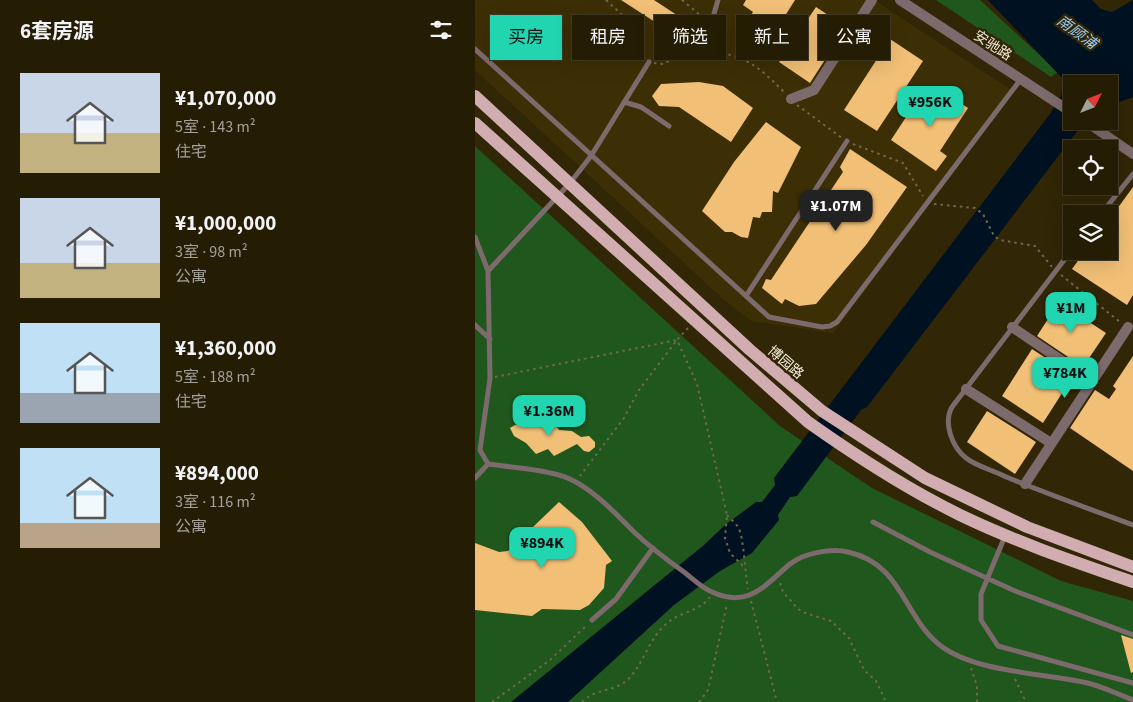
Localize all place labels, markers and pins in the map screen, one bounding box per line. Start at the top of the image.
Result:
pin: ¥956K [895,86,965,128]
pin: ¥1.07M [795,190,877,232]
pin: ¥1M [1047,292,1095,334]
pin: ¥784K [1030,356,1100,399]
pin: ¥1.36M [508,394,590,437]
pin: ¥894K [507,526,577,569]

